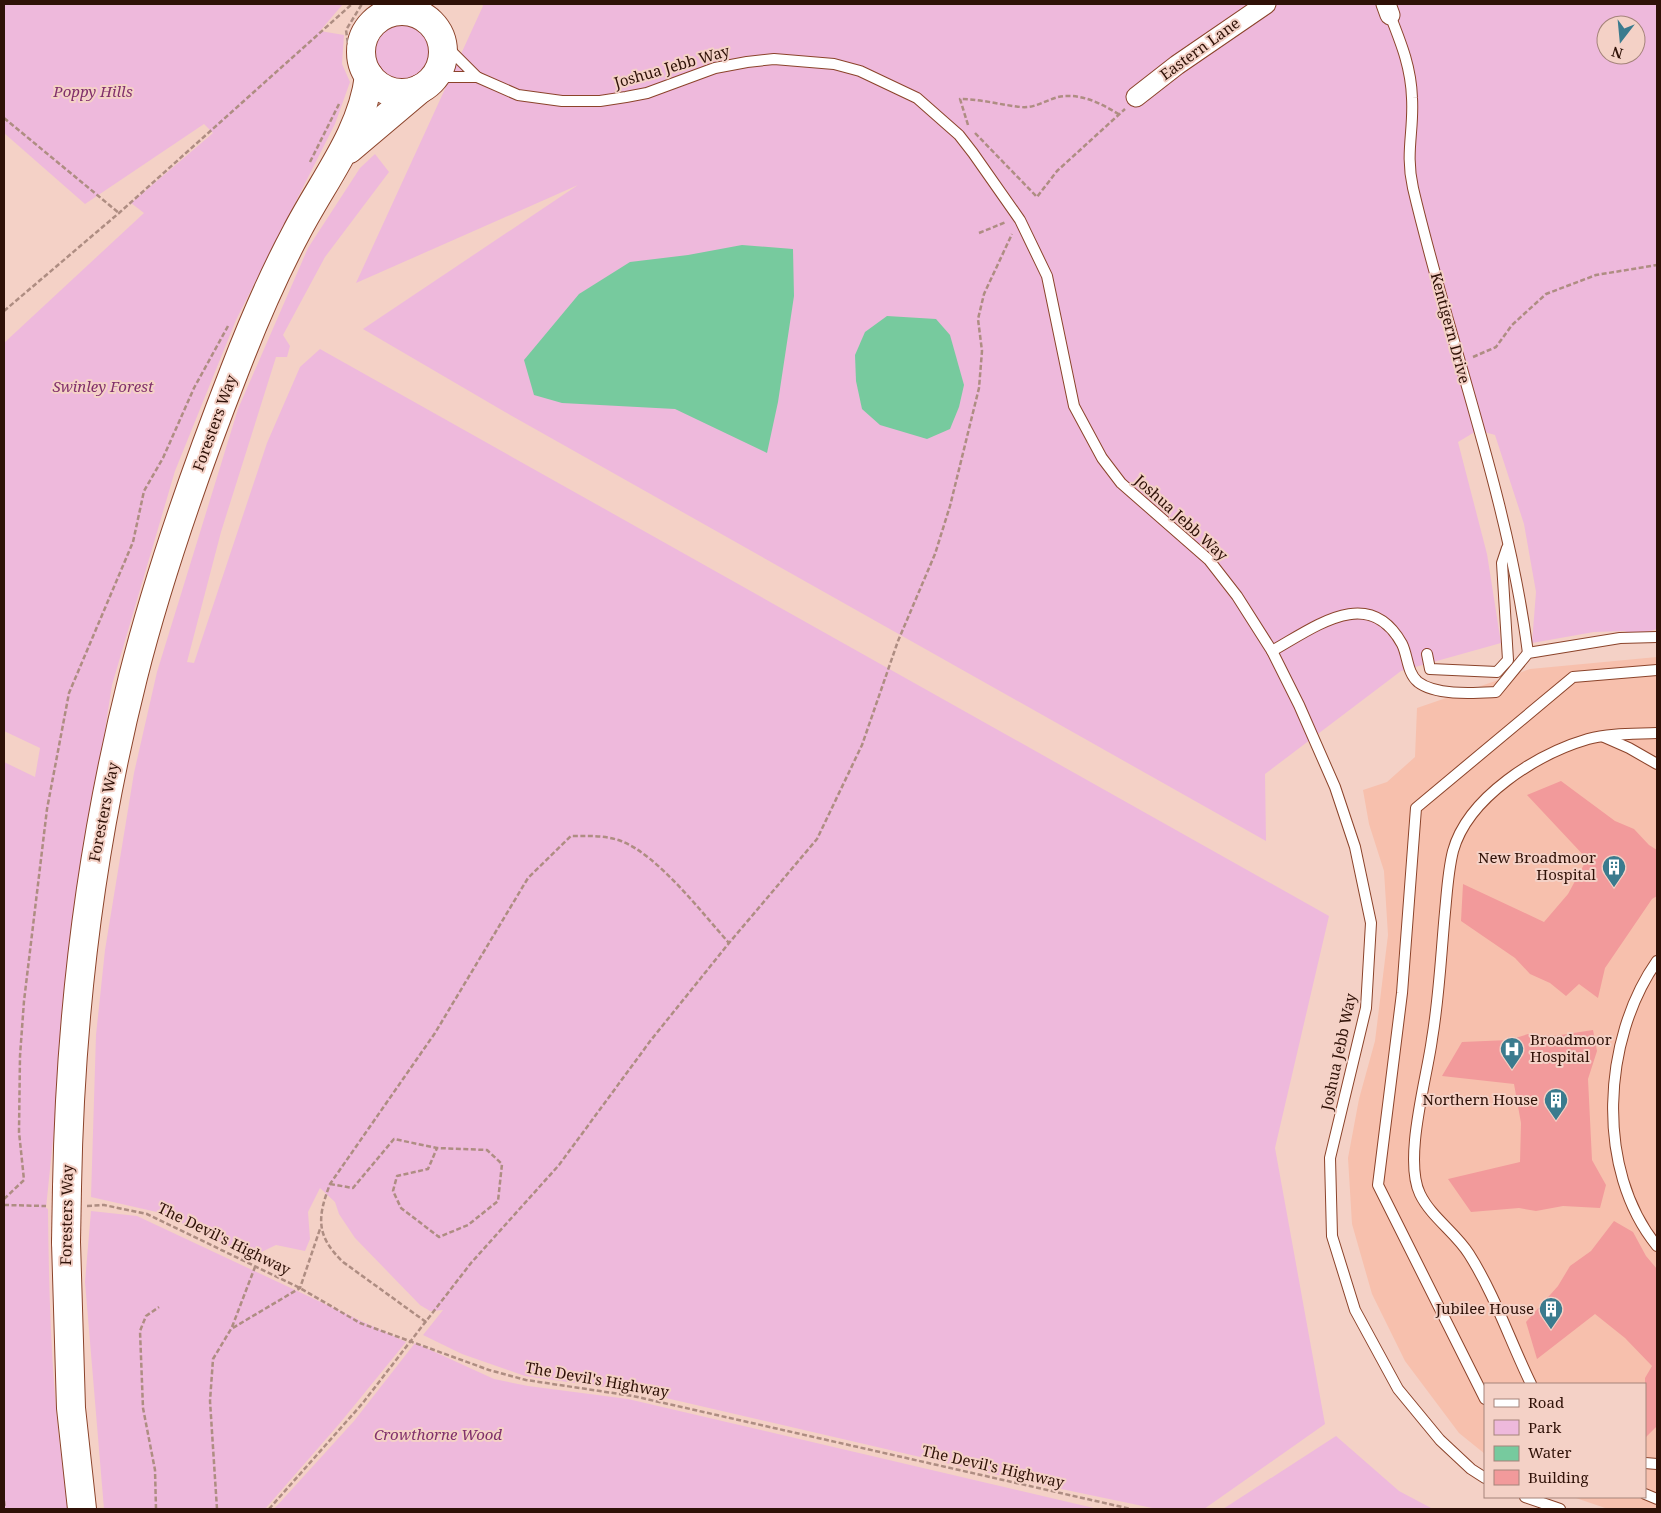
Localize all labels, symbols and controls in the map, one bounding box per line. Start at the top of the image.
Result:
street label: Eastern Lane [1156,12,1243,84]
north arrow [1596,15,1646,65]
street label: Joshua Jebb Way [611,40,732,92]
text: N [1609,42,1625,64]
park label: Poppy Hills [52,81,133,101]
street label: Kentigern Drive [1427,270,1475,385]
street label: Foresters Way [187,371,241,474]
park label: Swinley Forest [52,376,154,396]
street label: Joshua Jebb Way [1130,469,1233,565]
street label: Foresters Way [84,760,123,863]
place label: New Broadmoor Hospital [1478,847,1596,884]
building icon: New Broadmoor Hospital [1601,854,1627,888]
street label: Joshua Jebb Way [1316,991,1360,1113]
place label: Broadmoor Hospital [1530,1029,1612,1066]
hospital icon: Broadmoor Hospital [1499,1036,1525,1070]
building icon: Northern House [1543,1087,1569,1121]
place label: Northern House [1422,1089,1538,1109]
street label: Foresters Way [55,1164,77,1266]
street label: The Devil's Highway [155,1197,295,1279]
building icon: Jubilee House [1538,1296,1564,1330]
place label: Jubilee House [1435,1298,1534,1318]
street label: The Devil's Highway [524,1357,671,1402]
legend [1484,1383,1646,1498]
text: Road [1528,1392,1564,1412]
text: Park [1528,1417,1562,1437]
park label: Crowthorne Wood [374,1424,502,1444]
street label: The Devil's Highway [920,1440,1067,1492]
text: Water [1528,1442,1571,1462]
text: Building [1528,1467,1589,1487]

